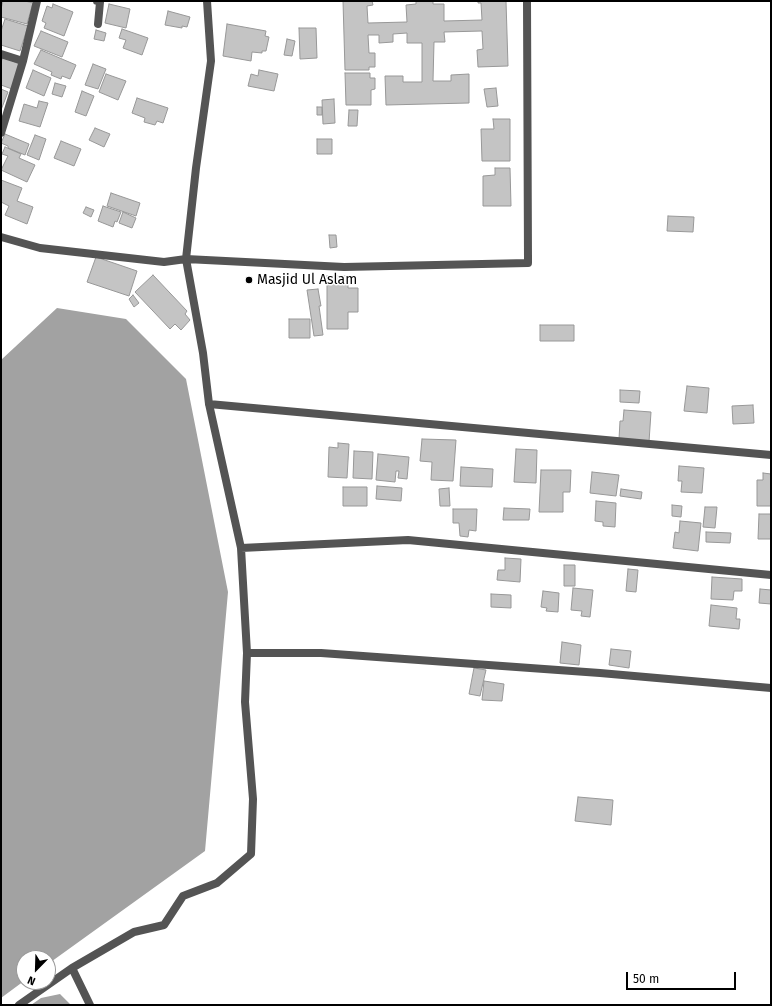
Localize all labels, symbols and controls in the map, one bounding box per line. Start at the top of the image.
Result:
place label: Masjid Ul Aslam [257,272,357,288]
marker: Masjid Ul Aslam [244,275,254,285]
north arrow [16,950,56,990]
scale bar [628,964,738,990]
text: 50 m [633,972,659,986]
text: N [26,973,37,988]

